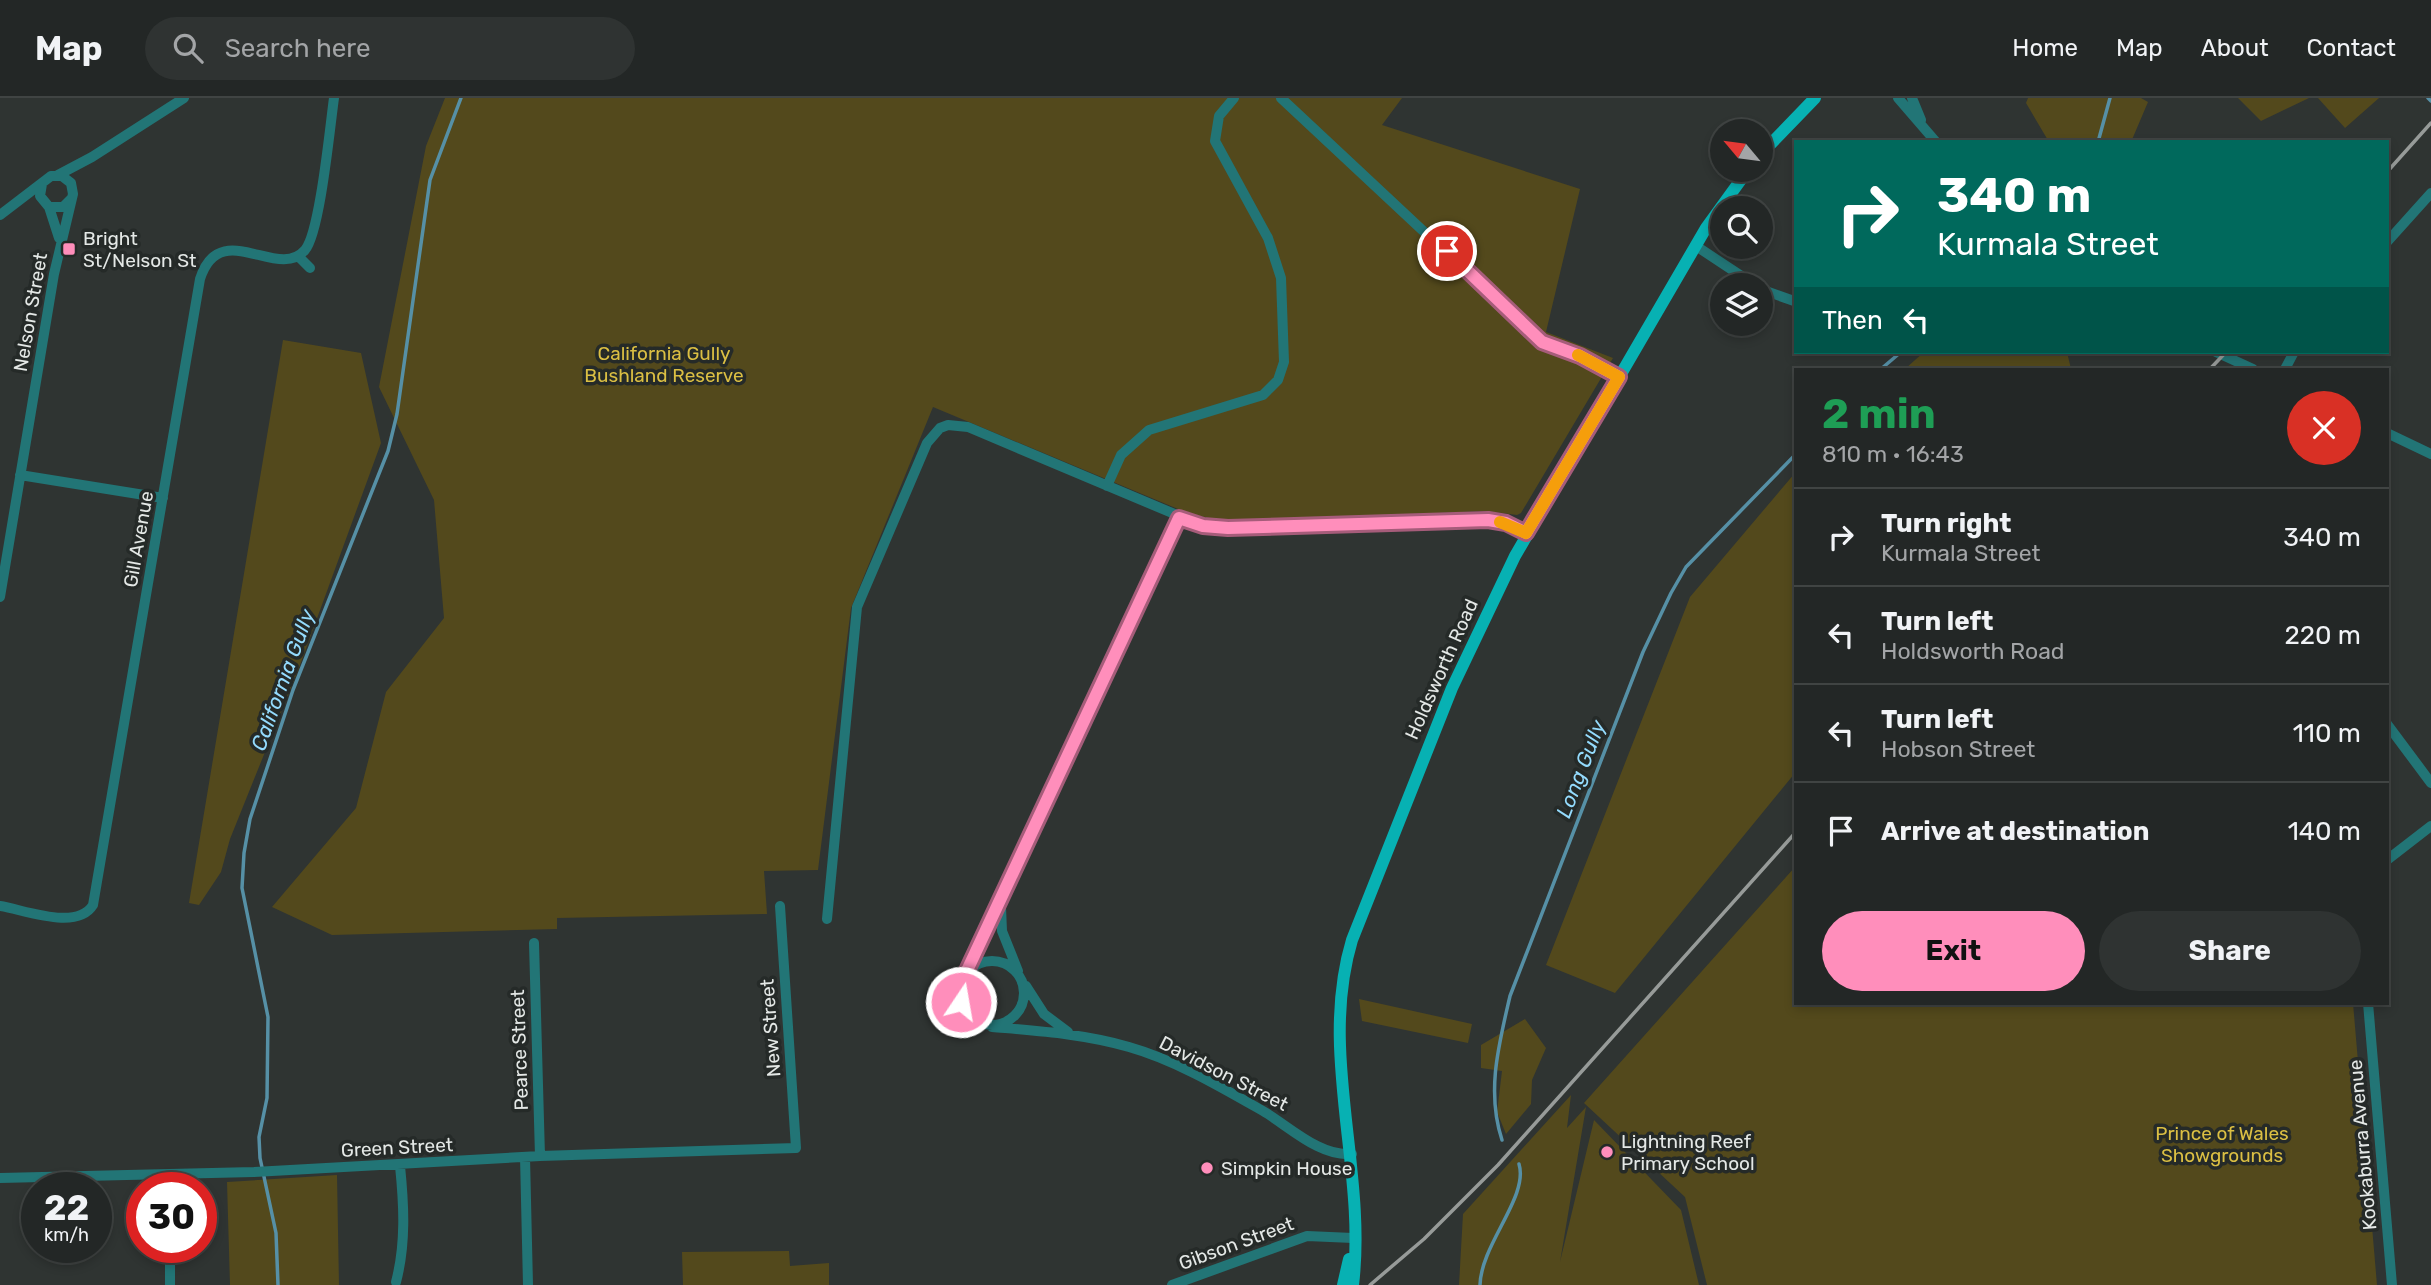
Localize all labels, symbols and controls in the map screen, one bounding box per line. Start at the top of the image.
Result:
search box [145,17,635,80]
text: Map [35,29,103,68]
icon: search [169,29,207,67]
text: Search here [225,33,370,64]
text: Home [2012,34,2078,62]
text: Map [2116,34,2163,62]
text: About [2201,34,2269,62]
text: Contact [2307,34,2396,62]
north arrow [1710,119,1773,182]
map controls [1710,119,1773,336]
text: 340 m [1937,166,2091,224]
icon: right [1822,168,1913,259]
button: search [1710,196,1773,259]
pin [1417,221,1477,281]
text: Kurmala Street [1937,225,2159,263]
place label: Bright St/Nelson St [83,227,197,272]
icon: arrive [1428,232,1466,270]
marker: Bright St/Nelson St [61,241,77,257]
street label: Nelson Street [9,250,52,373]
button: layers [1710,273,1773,336]
icon: left [1897,301,1935,339]
text: Then [1822,305,1883,336]
park label: California Gully Bushland Reserve [584,342,744,387]
text: 2 min [1822,389,1936,439]
button: close [2287,391,2361,465]
text: 810 m · 16:43 [1822,440,1964,468]
street label: Gill Avenue [119,489,158,589]
text: Turn right [1881,508,2011,539]
icon: right [1822,518,1860,556]
text: 340 m [2283,522,2361,553]
text: Kurmala Street [1881,539,2040,567]
street label: Holdsworth Road [1400,595,1483,743]
water label: California Gully [245,604,320,754]
text: Turn left [1881,606,1993,637]
icon: left [1822,616,1860,654]
text: 220 m [2284,620,2361,651]
text: Holdsworth Road [1881,637,2065,665]
text: Turn left [1881,704,1993,735]
icon: left [1822,714,1860,752]
water label: Long Gully [1550,715,1611,821]
text: 110 m [2293,718,2361,749]
text: Hobson Street [1881,735,2035,763]
icon: arrive [1822,812,1860,850]
text: Arrive at destination [1881,816,2149,847]
text: 140 m [2288,816,2361,847]
button: Exit [1822,911,2085,991]
button: Share [2099,911,2361,991]
position arrow [924,965,998,1039]
street label: New Street [756,978,785,1078]
street label: Pearce Street [506,989,533,1111]
street label: Davidson Street [1156,1031,1293,1116]
street label: Kookaburra Avenue [2344,1059,2381,1231]
park label: Prince of Wales Showgrounds [2155,1122,2289,1167]
place label: Lightning Reef Primary School [1621,1130,1755,1175]
street label: Green Street [340,1133,454,1162]
marker: Lightning Reef Primary School [1599,1144,1615,1160]
place label: Simpkin House [1221,1157,1352,1180]
marker: Simpkin House [1199,1160,1215,1176]
speed limit sign: 30 [126,1172,217,1263]
text: 22 [44,1187,89,1229]
street label: Gibson Street [1176,1212,1297,1275]
text: km/h [44,1224,89,1246]

